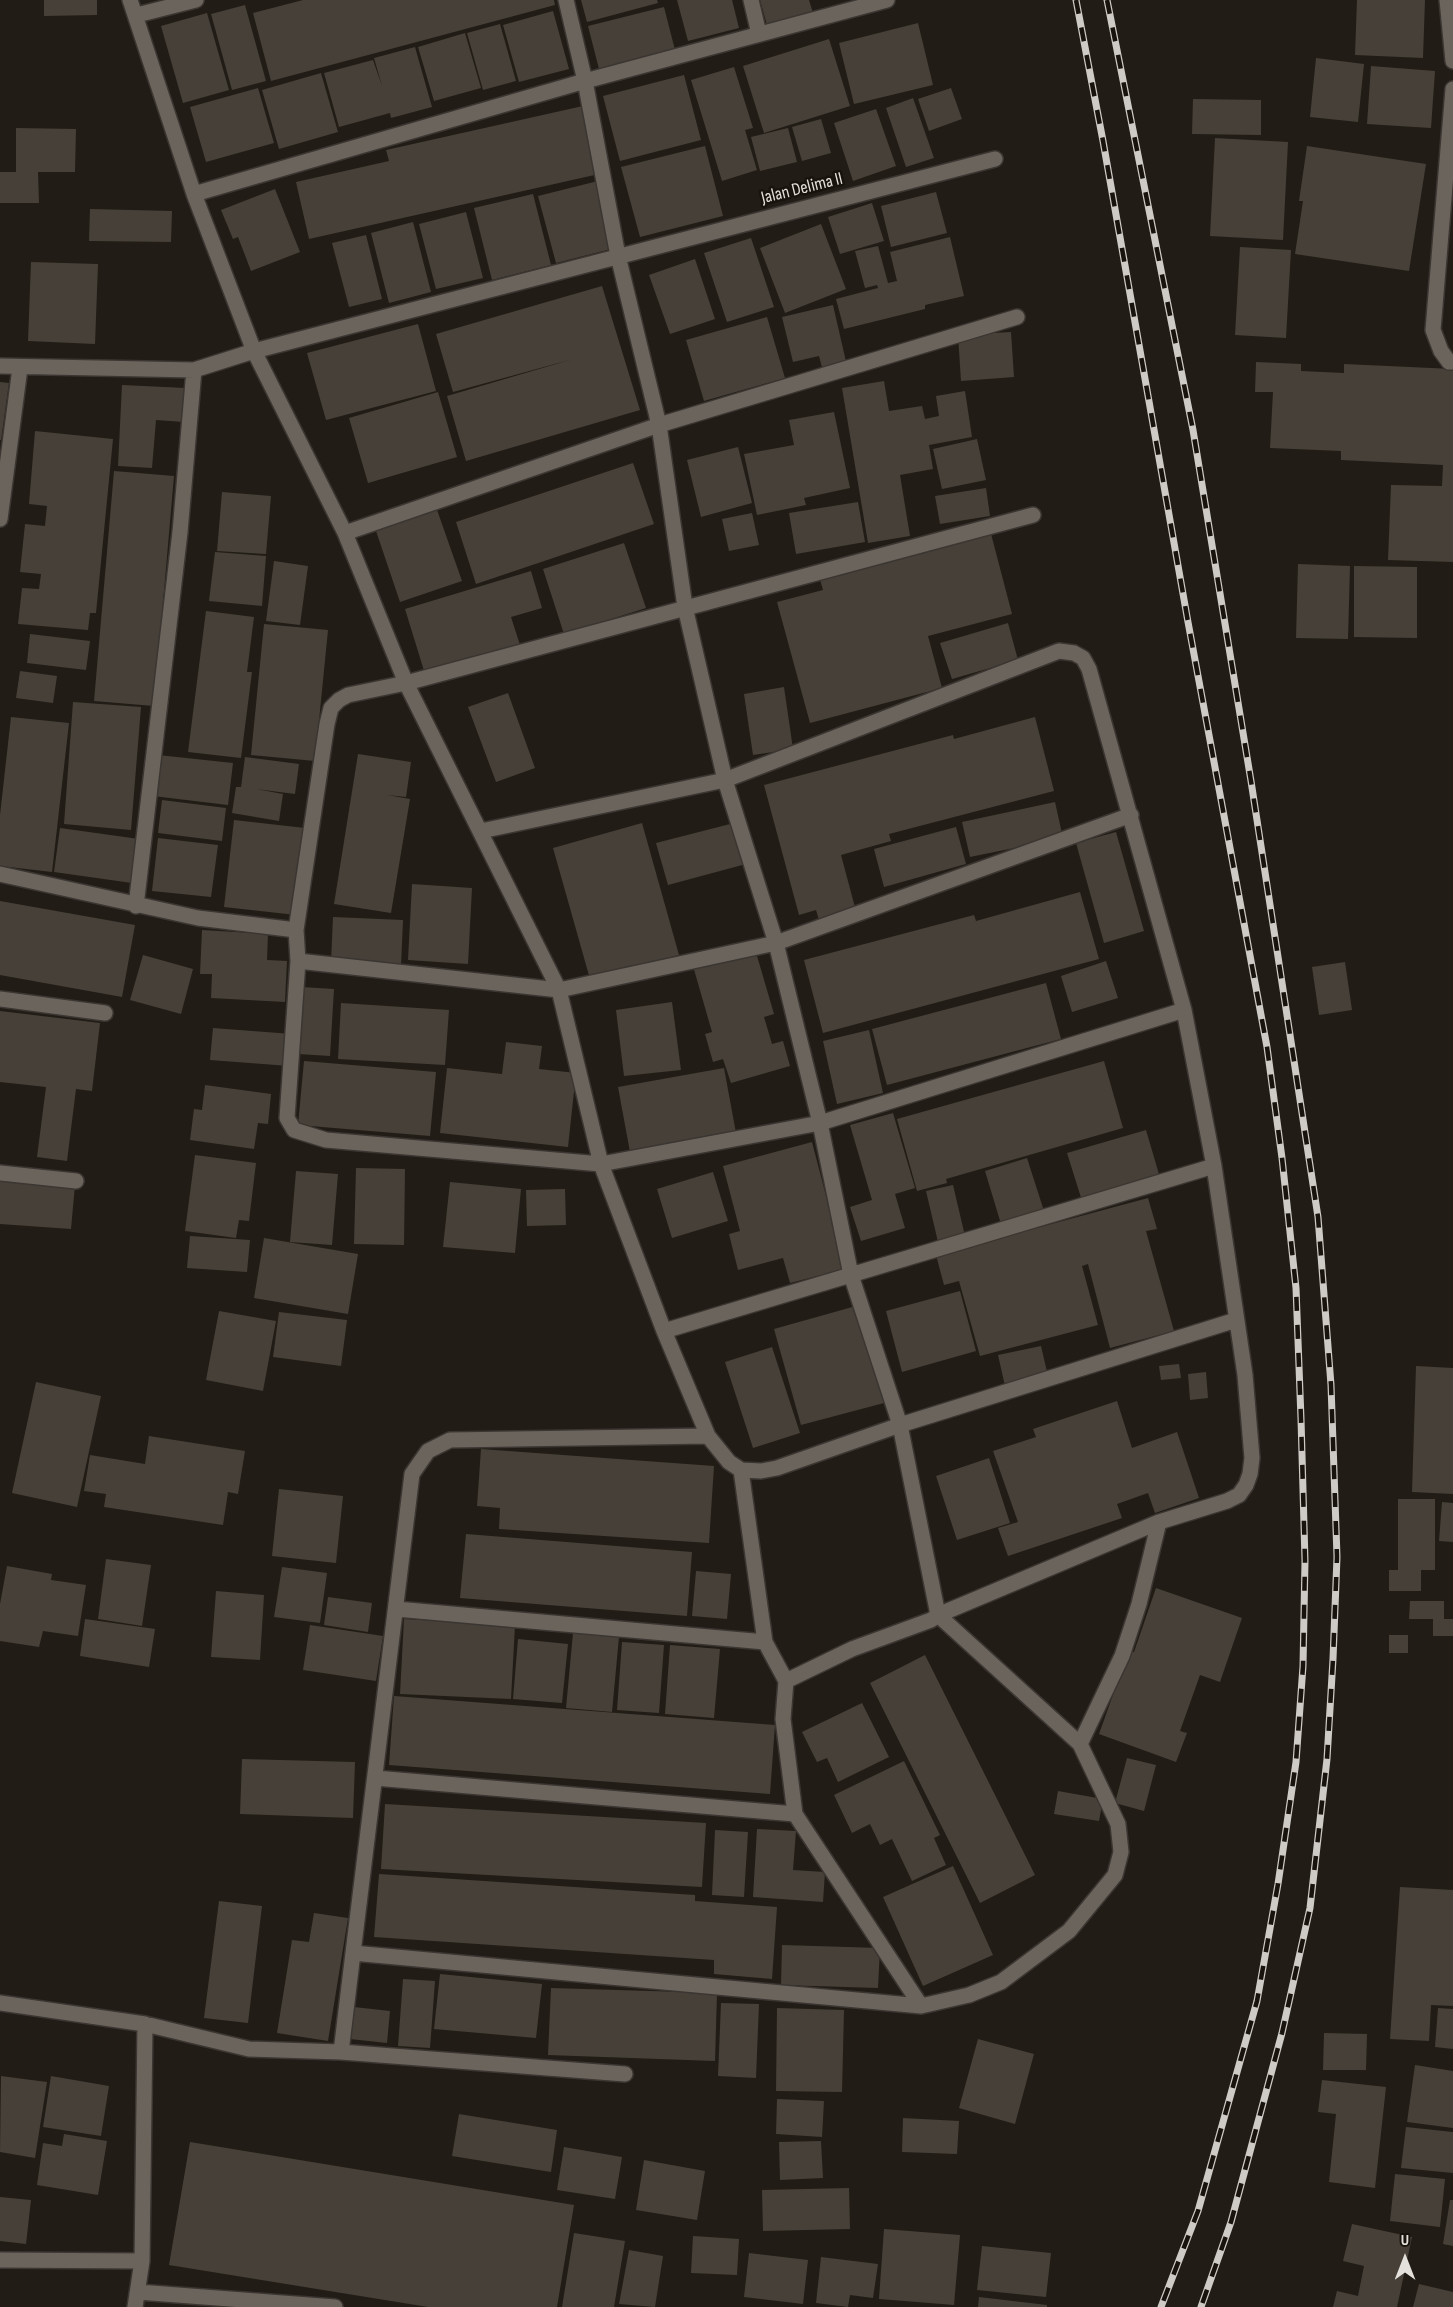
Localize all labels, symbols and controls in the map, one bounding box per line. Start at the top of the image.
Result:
street label: Jalan Delima II [759,168,845,210]
north arrow [1375,2229,1435,2289]
text: U [1401,2231,1409,2250]

